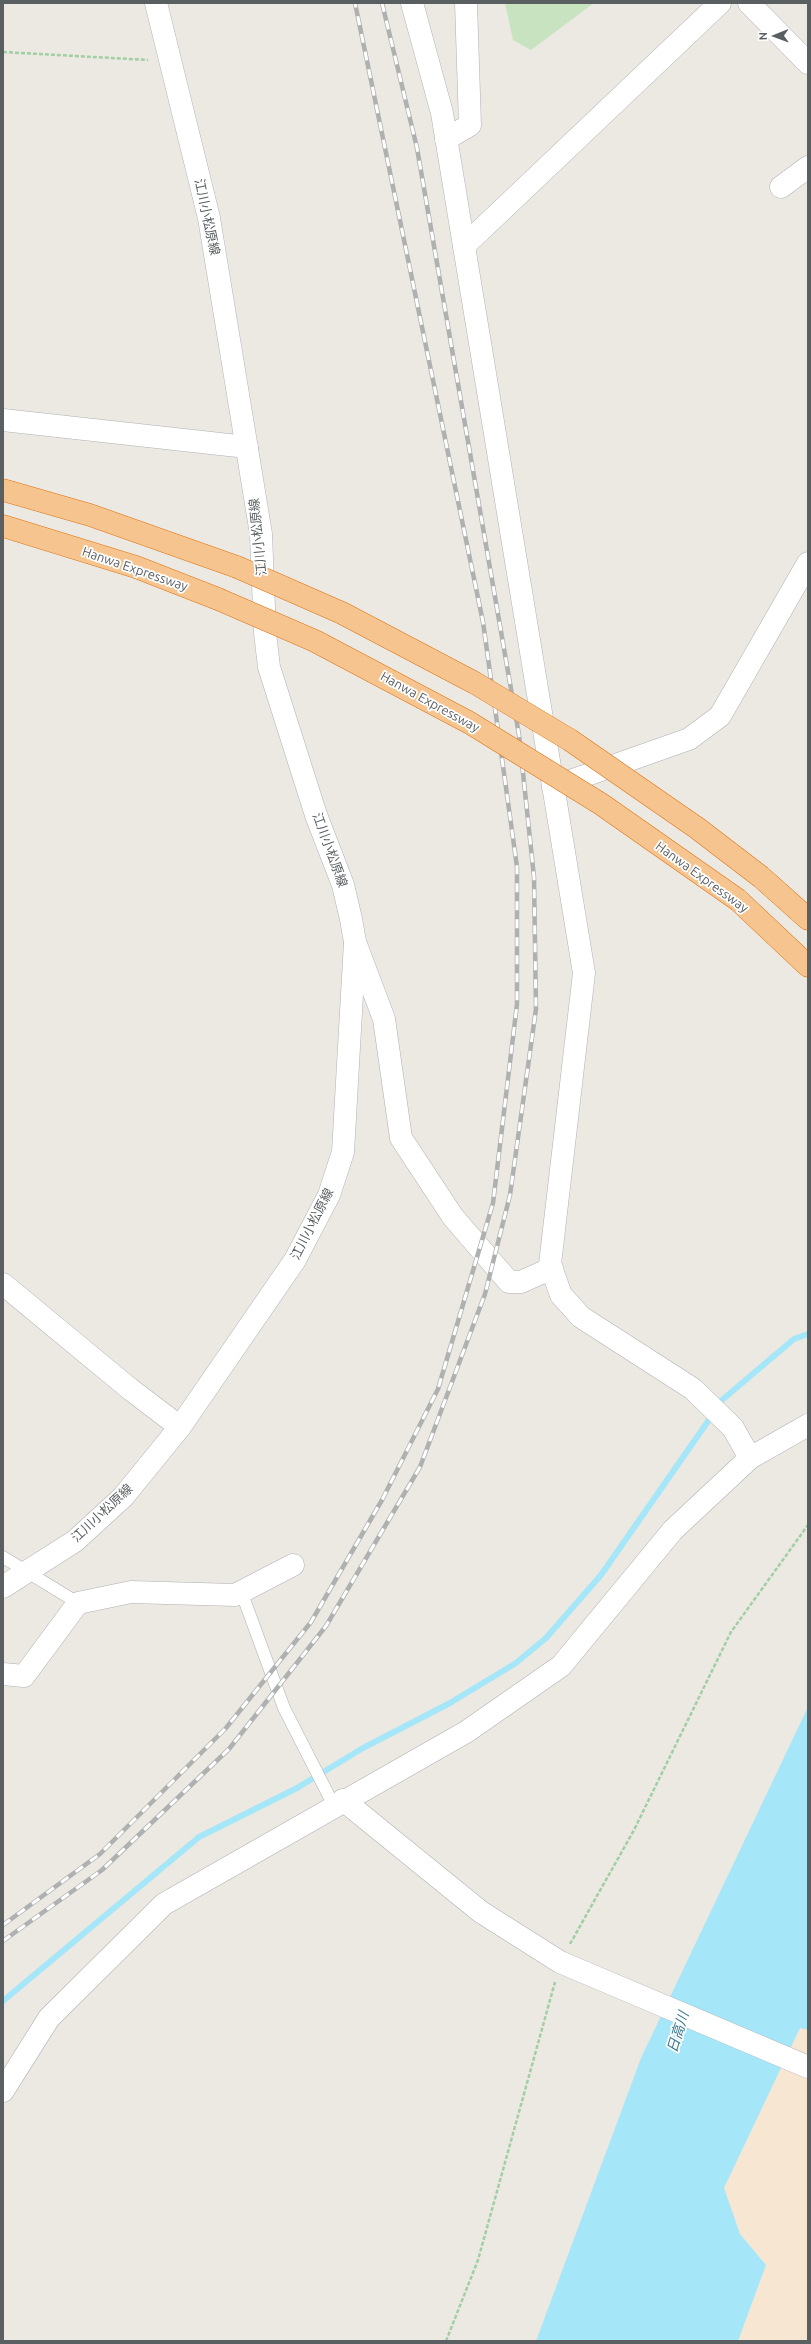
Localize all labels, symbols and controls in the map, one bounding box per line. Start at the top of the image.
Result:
north arrow [755,16,795,56]
text: N [757,32,769,40]
street label: 江川小松原線 [191,177,223,257]
street label: 江川小松原線 [246,497,270,577]
street label: Hanwa Expressway [80,544,190,594]
street label: Hanwa Expressway [378,668,482,736]
street label: 江川小松原線 [309,811,351,889]
street label: Hanwa Expressway [653,838,751,916]
street label: 江川小松原線 [287,1186,337,1262]
street label: 江川小松原線 [68,1481,136,1545]
water label: 日高川 [664,2009,692,2055]

